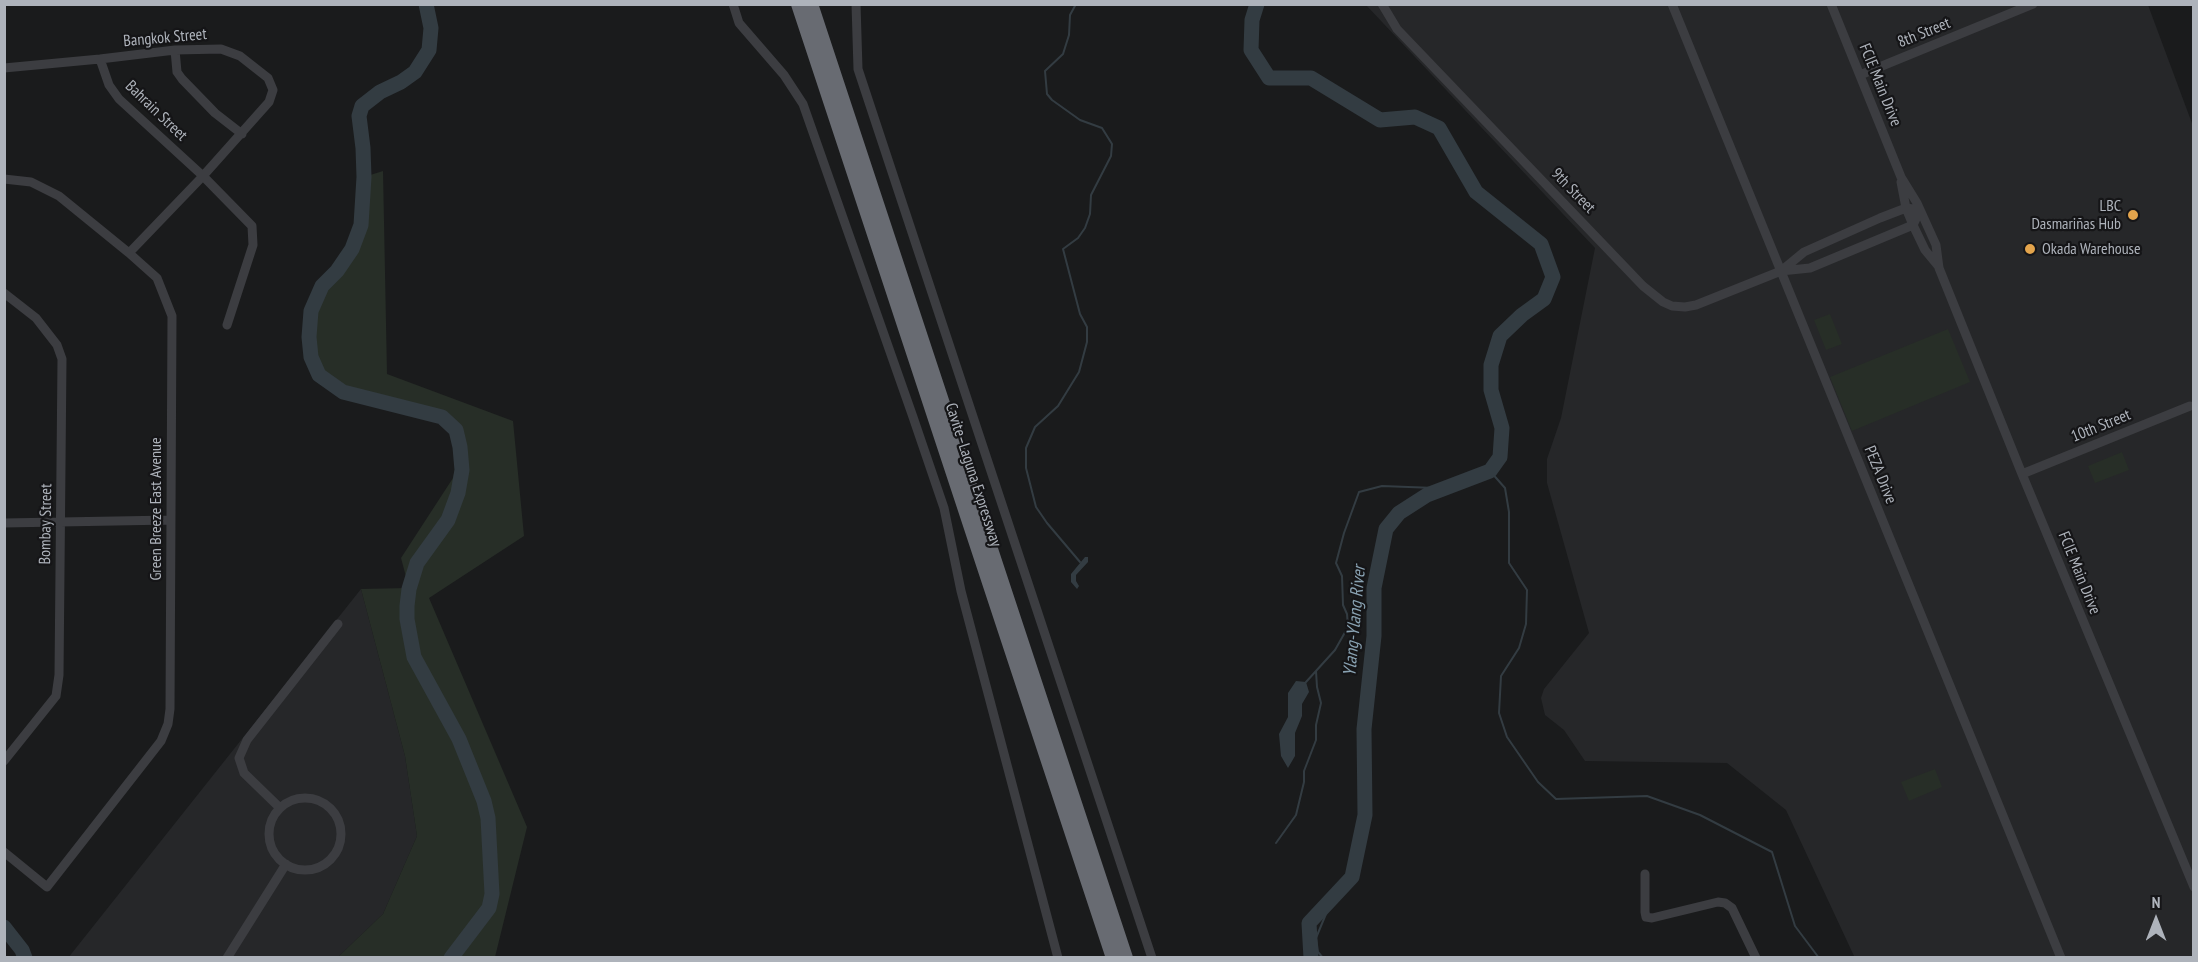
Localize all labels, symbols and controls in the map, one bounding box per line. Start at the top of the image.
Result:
street label: 8th Street [1895,14,1953,52]
street label: Bangkok Street [123,25,207,51]
street label: FCIE Main Drive [1855,41,1905,129]
street label: Bahrain Street [121,77,191,145]
street label: 9th Street [1547,164,1599,218]
place label: LBC Dasmariñas Hub [2031,196,2121,234]
marker: LBC Dasmariñas Hub [2126,208,2140,222]
place label: Okada Warehouse [2042,239,2141,259]
marker: Okada Warehouse [2023,242,2037,256]
street label: Cavite–Laguna Expressway [941,401,1005,549]
street label: 10th Street [2068,405,2134,447]
street label: Green Breeze East Avenue [146,437,166,581]
street label: PEZA Drive [1860,443,1900,507]
street label: Bombay Street [36,483,56,565]
street label: FCIE Main Drive [2054,529,2104,617]
water label: Ylang-Ylang River [1339,565,1371,677]
north arrow [2126,890,2186,950]
text: N [2152,892,2160,912]

